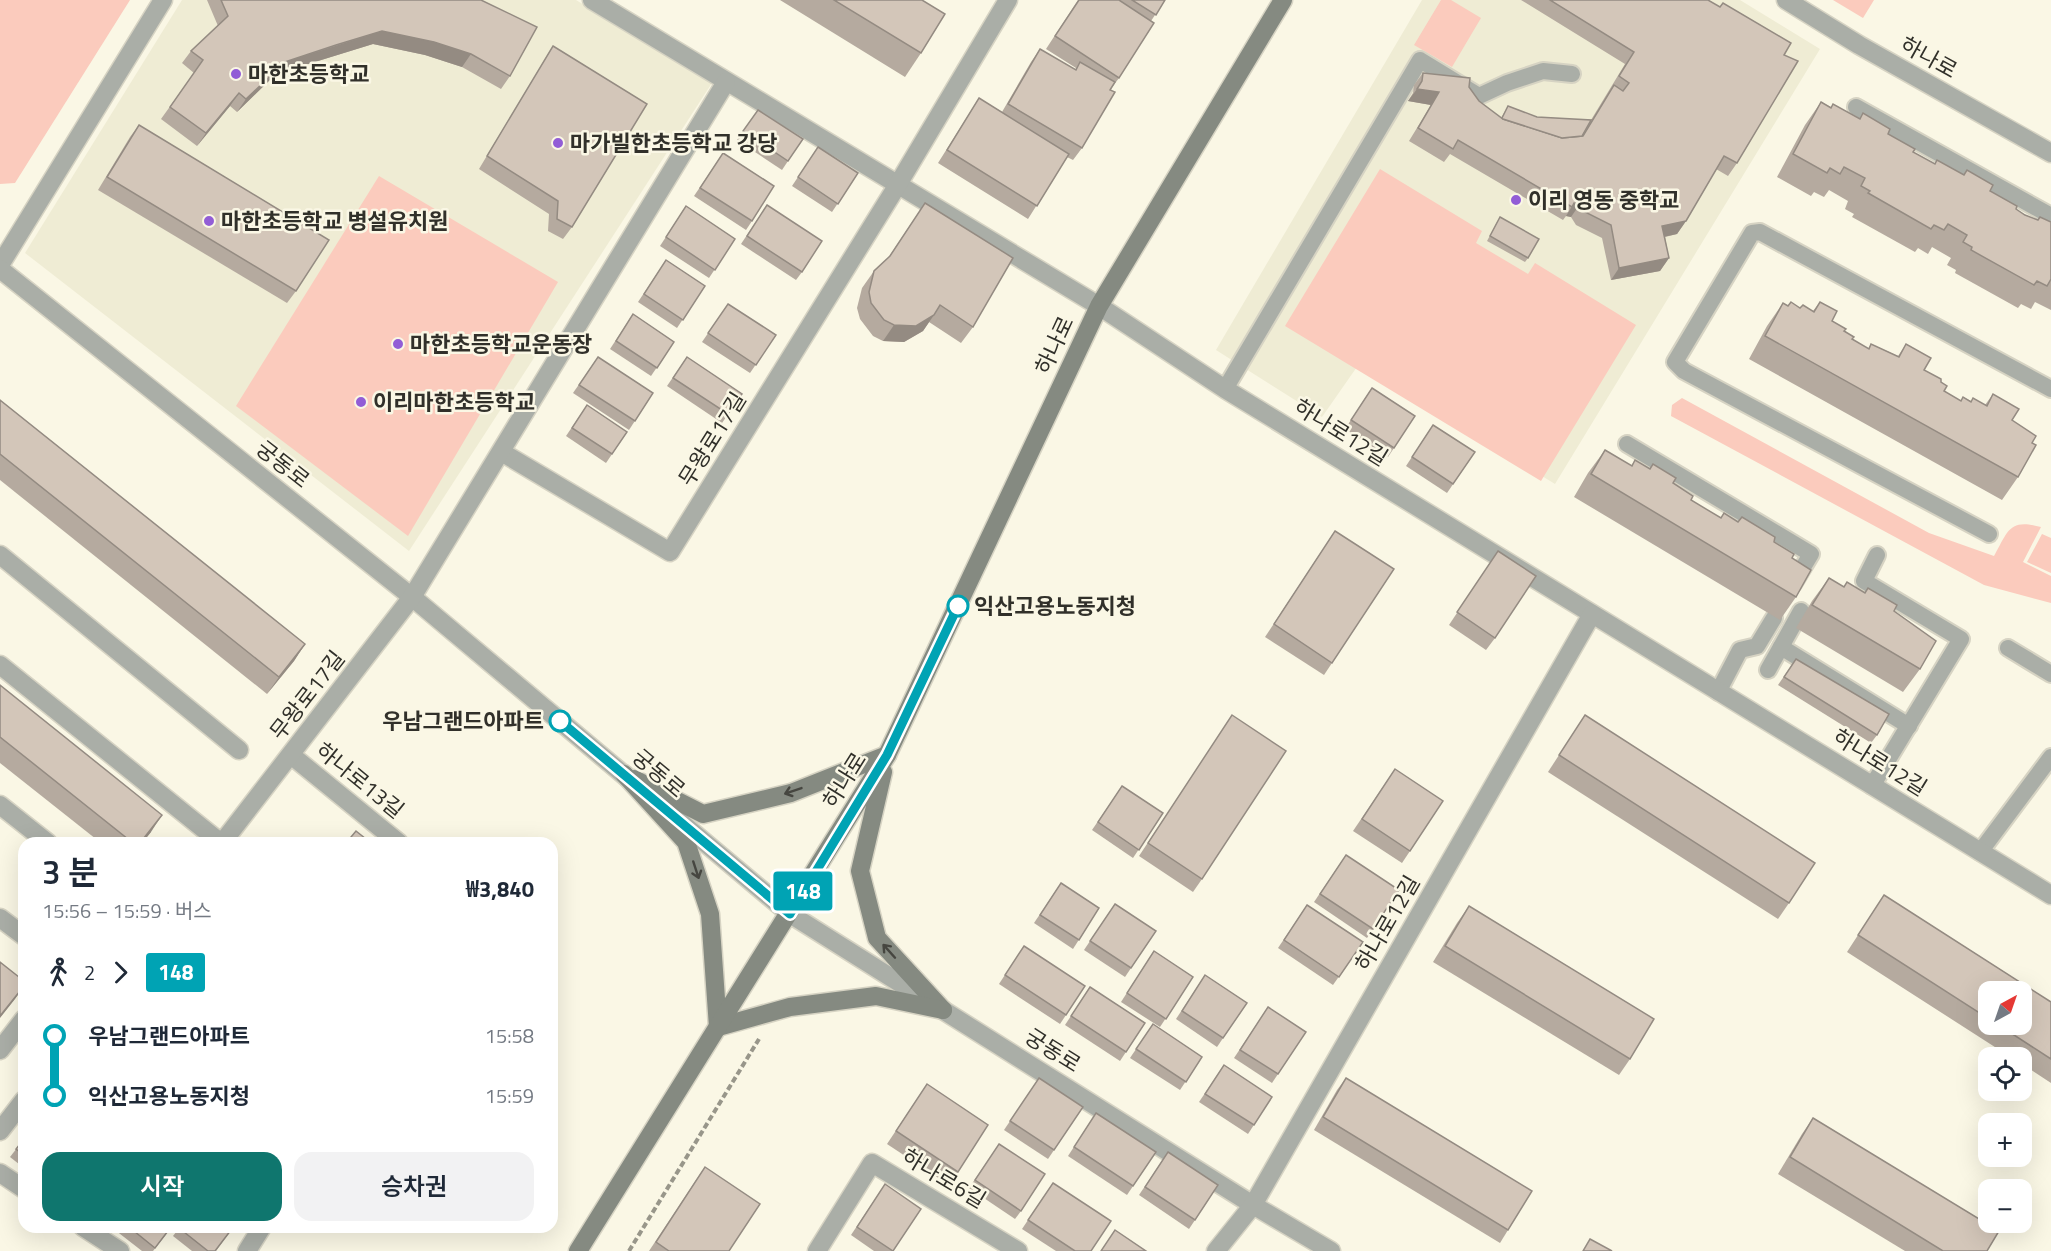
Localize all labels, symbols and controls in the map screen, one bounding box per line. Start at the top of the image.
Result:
street label: 하나로 [1894,27,1964,87]
place label: 마한초등학교 [248,57,369,91]
marker: 마한초등학교 [229,67,243,81]
place label: 마가빌한초등학교 강당 [570,126,777,160]
marker: 마가빌한초등학교 강당 [551,136,565,150]
place label: 이리 영동 중학교 [1528,183,1679,217]
marker: 이리 영동 중학교 [1509,193,1523,207]
place label: 마한초등학교 병설유치원 [221,204,448,238]
marker: 마한초등학교 병설유치원 [202,214,216,228]
street label: 하나로 [1026,310,1082,380]
place label: 마한초등학교운동장 [410,327,592,361]
marker: 마한초등학교운동장 [391,337,405,351]
place label: 이리마한초등학교 [373,385,535,419]
street label: 무왕로17길 [670,385,754,493]
street label: 하나로12길 [1287,390,1395,474]
marker: 이리마한초등학교 [354,395,368,409]
street label: 궁동로 [249,432,317,496]
place label: 익산고용노동지청 [974,589,1136,623]
marker: 익산고용노동지청 [947,595,969,617]
street label: 무왕로17길 [261,643,353,747]
place label: 우남그랜드아파트 [382,704,544,738]
marker: 우남그랜드아파트 [549,710,571,732]
street label: 하나로12길 [1826,720,1934,804]
street label: 하나로13길 [308,734,412,826]
street label: 궁동로 [625,740,693,806]
street label: 하나로 [813,745,875,815]
one-way arrow [784,786,803,797]
text: 3 분 [42,847,98,897]
one-way arrow [691,860,702,879]
street label: 하나로12길 [1346,869,1428,977]
text: ₩3,840 [466,872,534,906]
line badge: 148 [768,872,838,910]
text: 148 [785,875,821,907]
text: 15:56 – 15:59 · 버스 [42,895,212,926]
one-way arrow [882,944,896,959]
icon: walk [42,956,75,989]
icon: forward [104,956,137,989]
text: 148 [158,956,193,988]
text: 2 [84,957,95,988]
north arrow [1978,981,2032,1035]
map controls [1978,981,2032,1233]
text: 우남그랜드아파트 [88,1019,250,1053]
street label: 궁동로 [1018,1019,1088,1081]
text: 15:58 [485,1020,534,1051]
button: locate [1978,1047,2032,1101]
text: 익산고용노동지청 [88,1079,250,1113]
text: 15:59 [485,1080,534,1111]
button: + [1978,1113,2032,1167]
street label: 하나로6길 [895,1139,993,1217]
button: 시작 [42,1152,282,1221]
button: 승차권 [294,1152,534,1221]
button: − [1978,1179,2032,1233]

